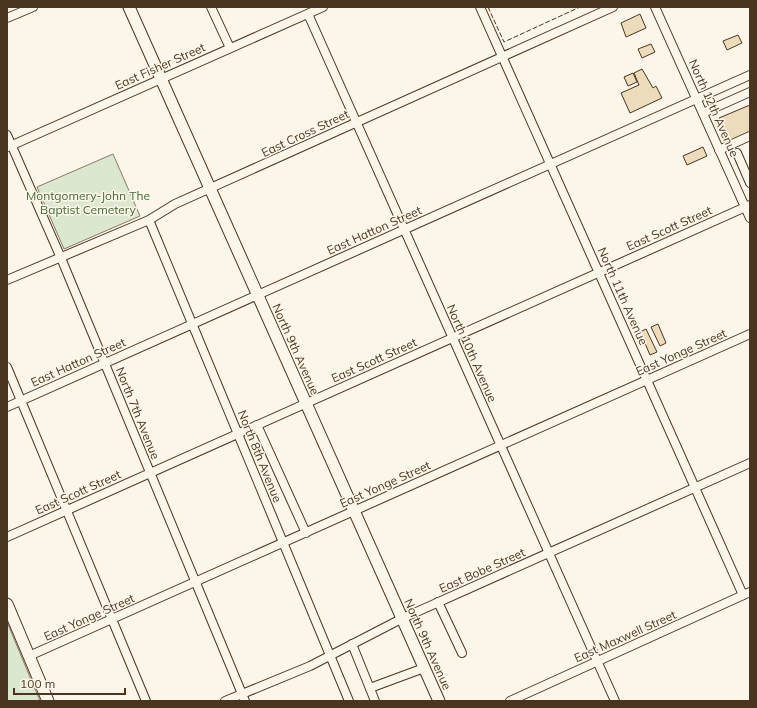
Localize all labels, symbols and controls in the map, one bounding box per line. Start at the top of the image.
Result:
street label: East Fisher Street [113,39,207,93]
street label: North 12th Avenue [686,57,742,159]
street label: East Cross Street [259,106,351,160]
park label: Montgomery-John The Baptist Cemetery [26,188,150,217]
street label: East Hatton Street [324,202,424,258]
street label: East Scott Street [624,202,714,254]
street label: North 11th Avenue [595,245,651,347]
street label: North 9th Avenue [269,301,323,397]
street label: North 10th Avenue [444,302,500,404]
street label: East Yonge Street [633,325,729,379]
street label: East Hatton Street [28,334,128,390]
street label: East Scott Street [329,334,419,386]
street label: North 7th Avenue [113,365,163,461]
street label: North 8th Avenue [235,408,285,504]
street label: East Yonge Street [337,457,433,511]
street label: East Scott Street [33,466,123,518]
street label: East Bobe Street [437,544,527,596]
street label: East Yonge Street [41,590,137,644]
street label: North 9th Avenue [401,596,455,692]
street label: East Maxwell Street [572,607,678,665]
scale bar [14,670,125,696]
text: 100 m [20,676,55,691]

